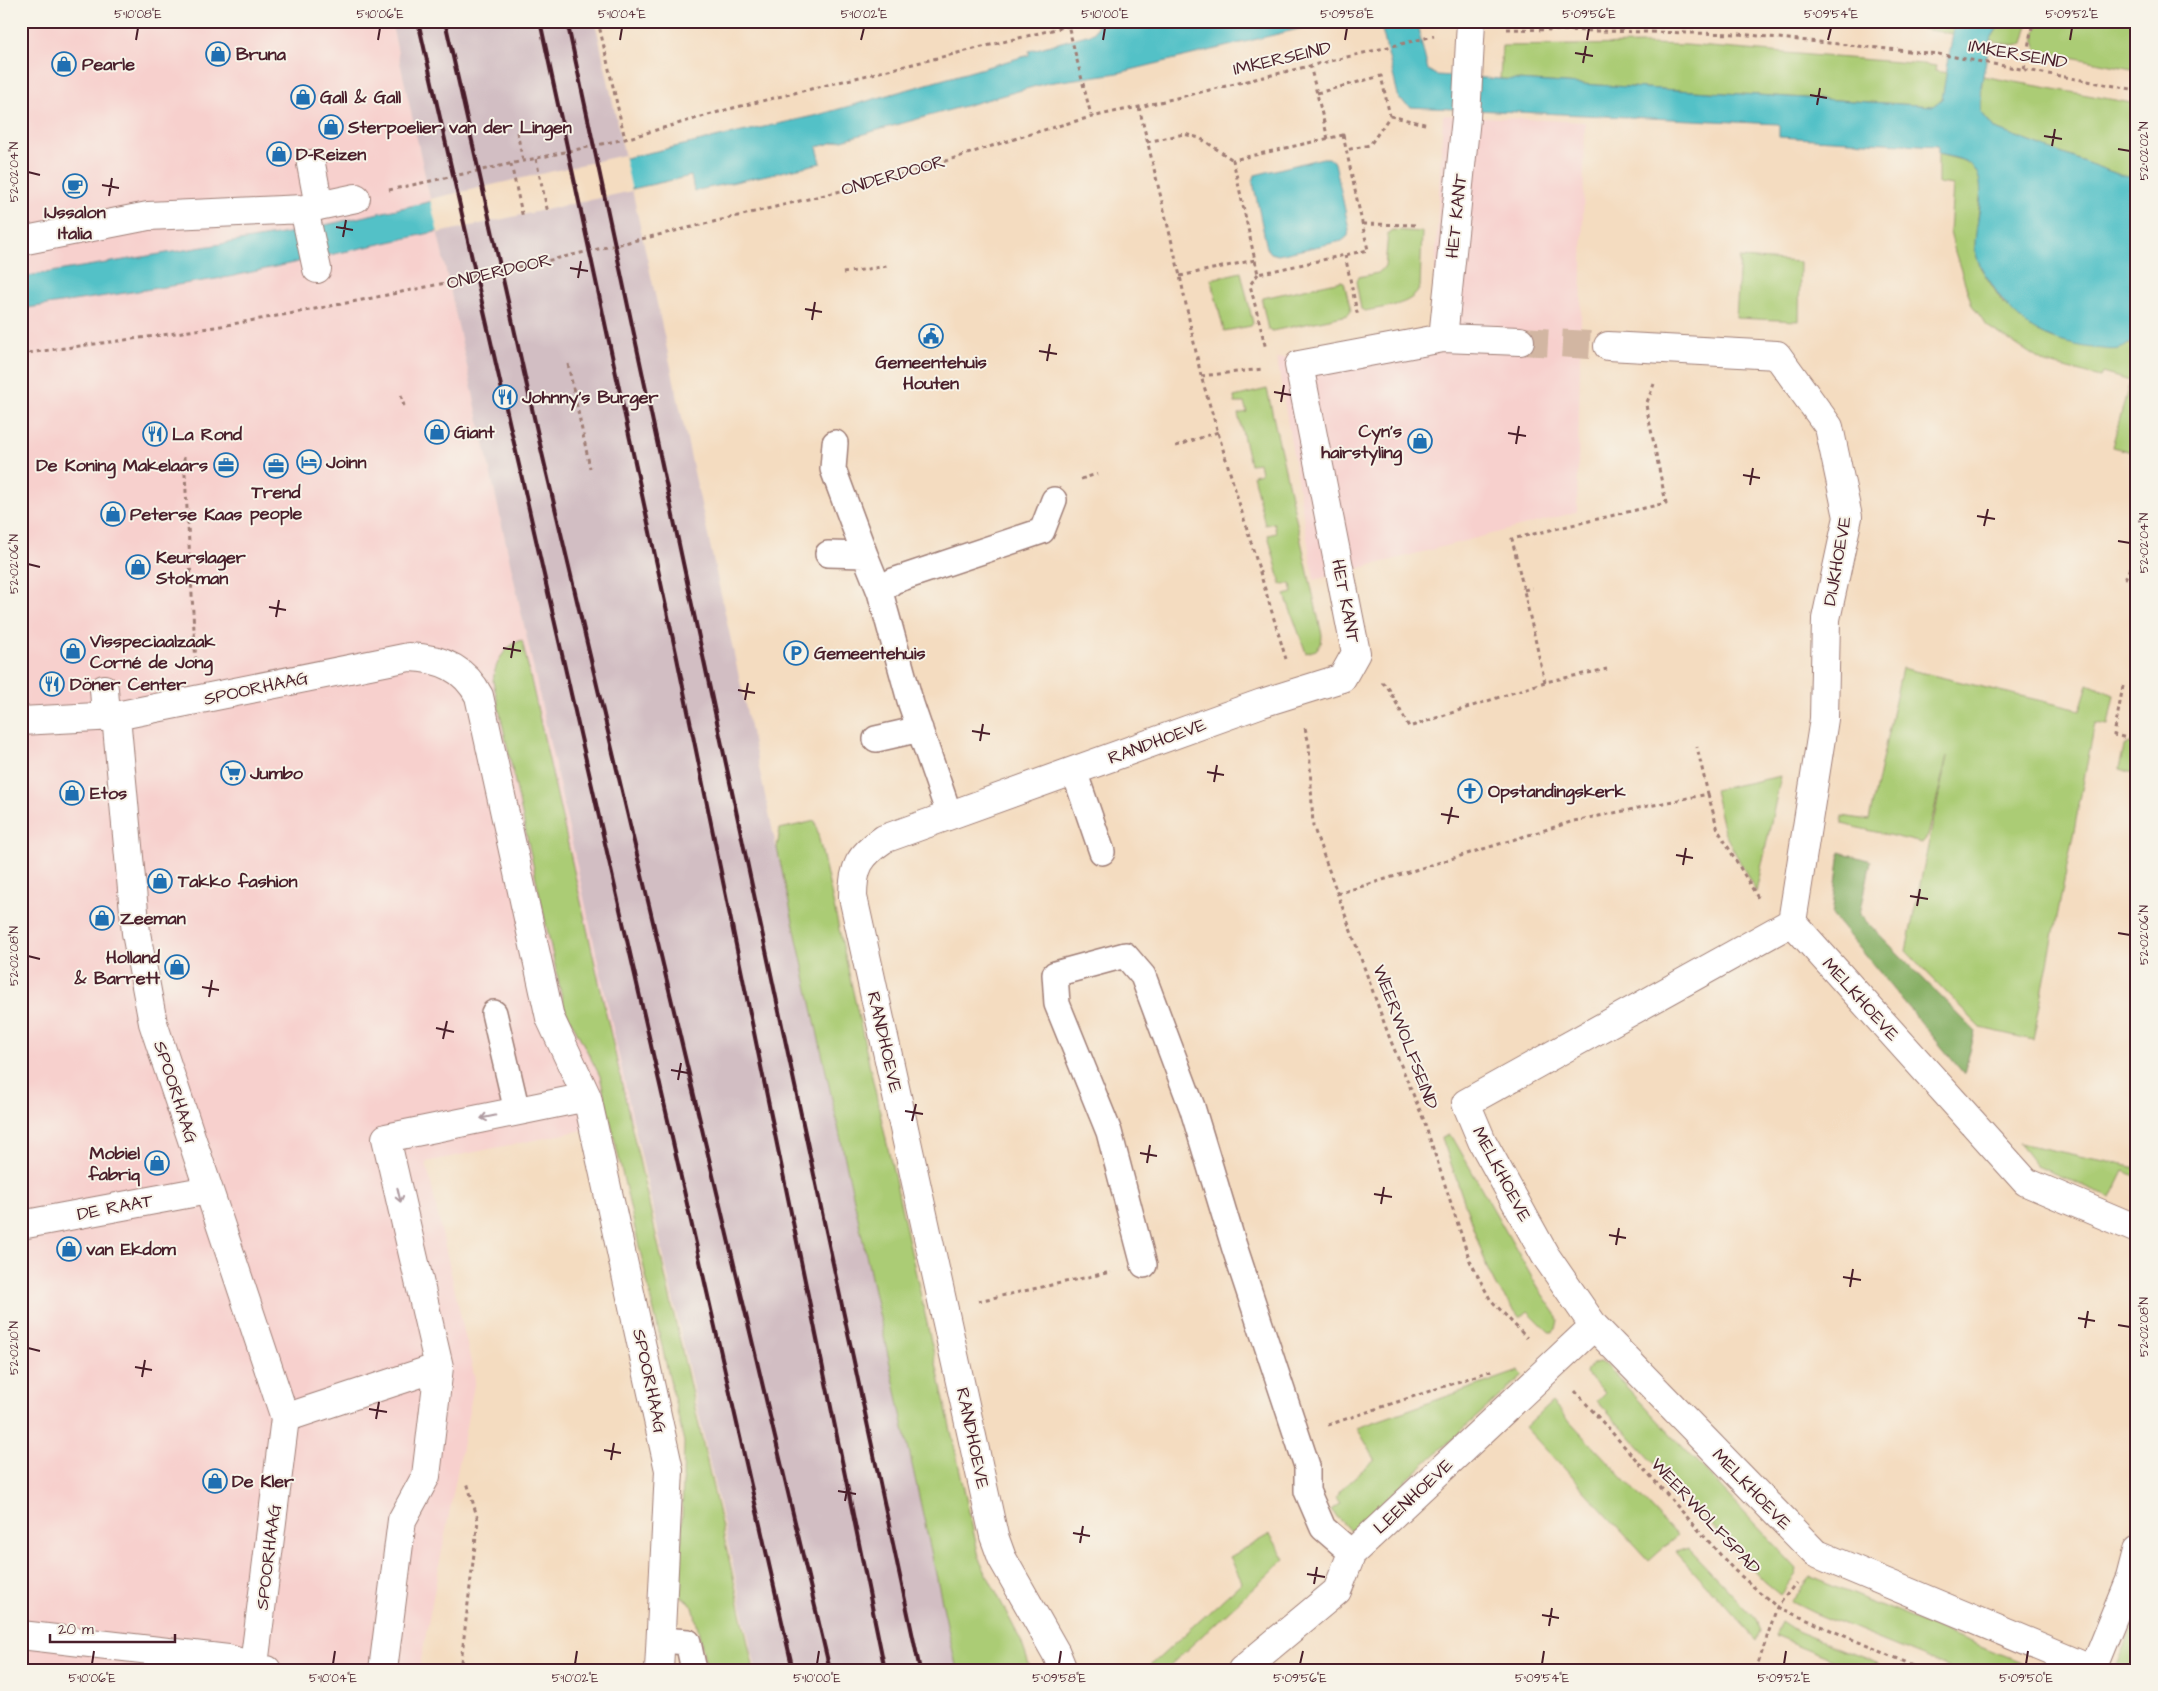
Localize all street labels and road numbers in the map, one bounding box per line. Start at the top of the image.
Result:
street label: IMKERSEIND [1967,34,2070,76]
street label: IMKERSEIND [1231,35,1334,82]
street label: ONDERDOOR [838,149,948,202]
street label: HET KANT [1440,172,1473,260]
street label: ONDERDOOR [444,247,554,296]
street label: DIJKHOEVE [1817,514,1858,608]
street label: HET KANT [1325,557,1366,646]
street label: SPOORHAAG [201,665,311,712]
street label: RANDHOEVE [1105,712,1210,771]
street label: MELKHOEVE [1816,952,1905,1047]
street label: WEERWOLFSEIND [1366,961,1445,1113]
street label: RANDHOEVE [861,989,908,1095]
street label: SPOORHAAG [147,1038,204,1147]
street label: MELKHOEVE [1466,1122,1537,1227]
street label: DE RAAT [75,1188,156,1227]
street label: SPOORHAAG [626,1326,673,1436]
street label: RANDHOEVE [950,1385,996,1491]
street label: MELKHOEVE [1706,1443,1797,1536]
street label: LEENHOEVE [1368,1453,1459,1540]
street label: WEERWOLFSPAD [1645,1453,1767,1580]
street label: SPOORHAAG [250,1502,287,1611]

